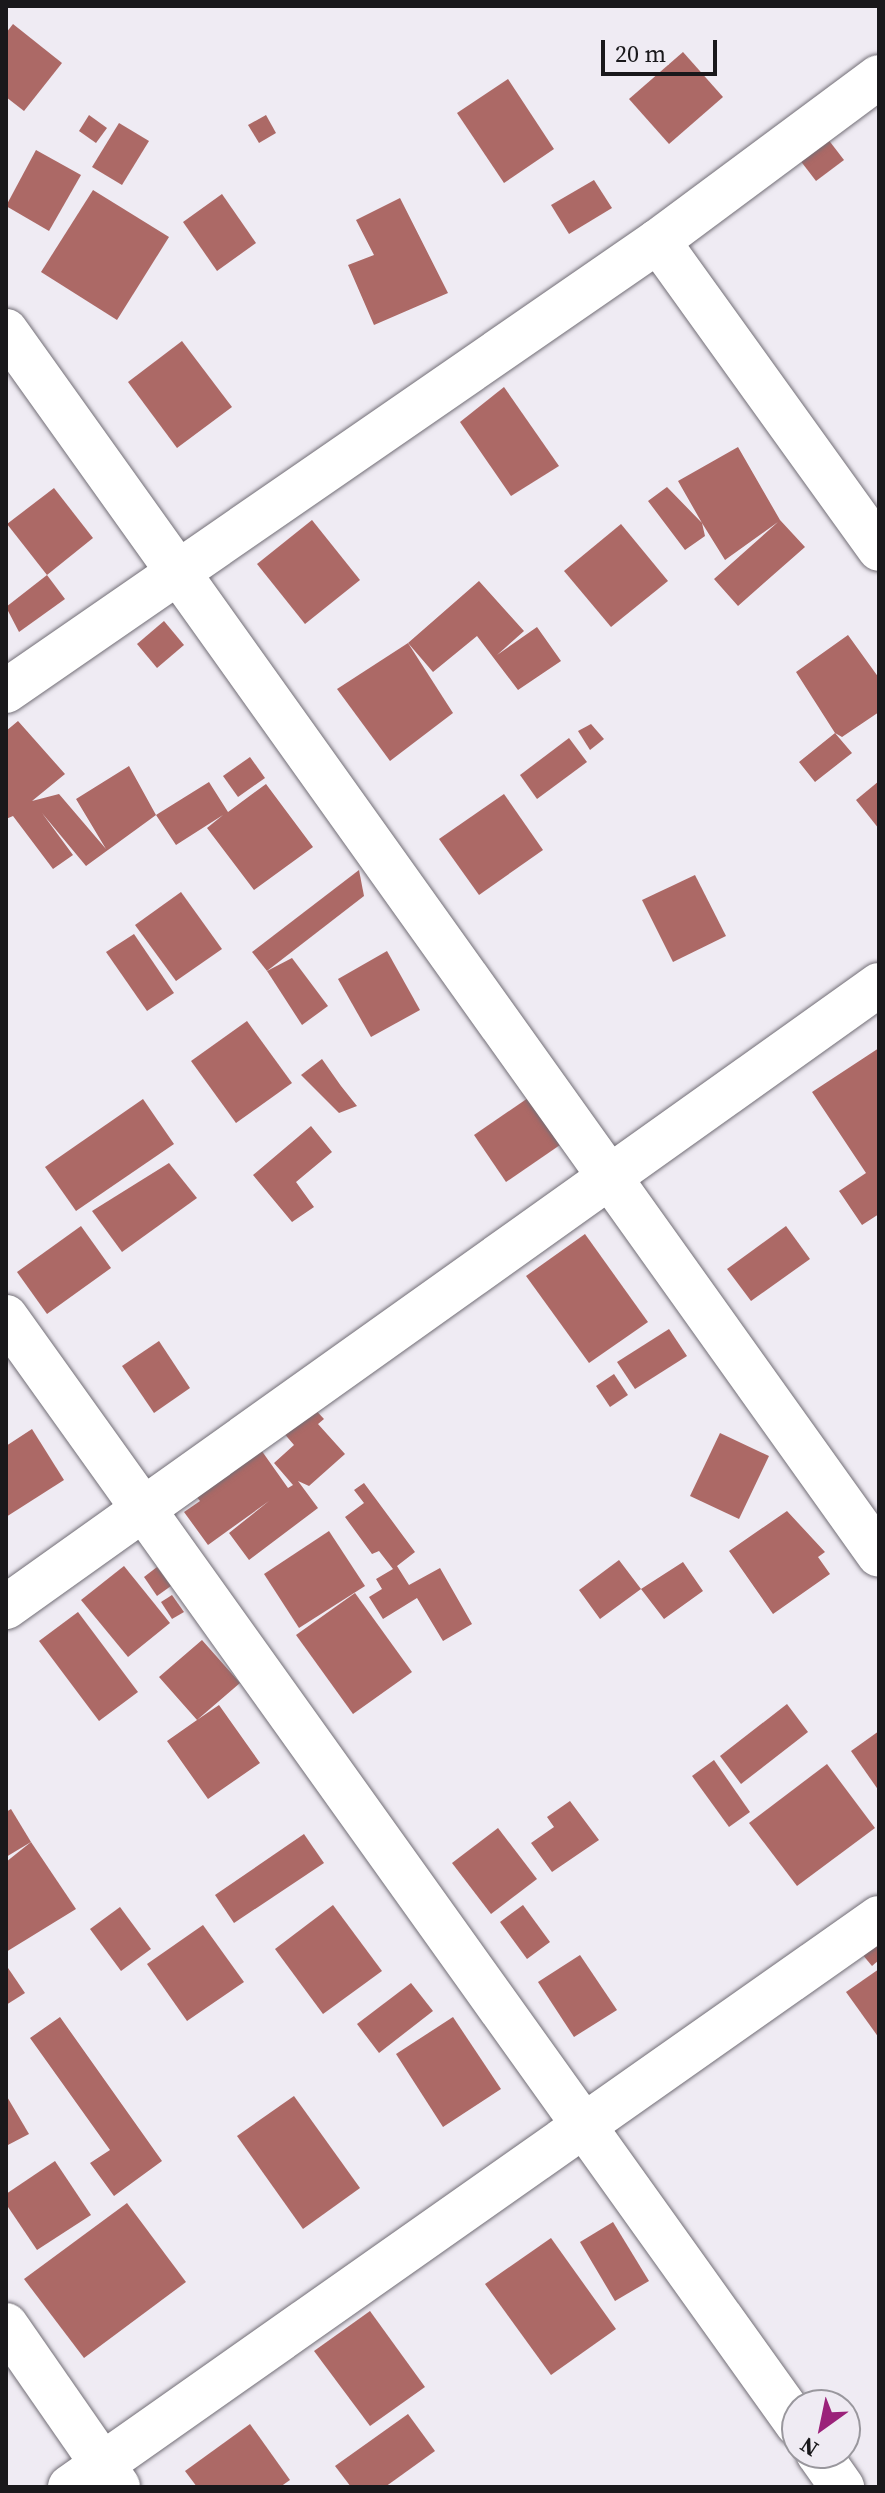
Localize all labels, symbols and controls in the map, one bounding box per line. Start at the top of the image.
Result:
scale bar [605,24,721,74]
text: 20 m [615,37,666,70]
north arrow [781,2389,861,2469]
text: N [794,2431,824,2464]

